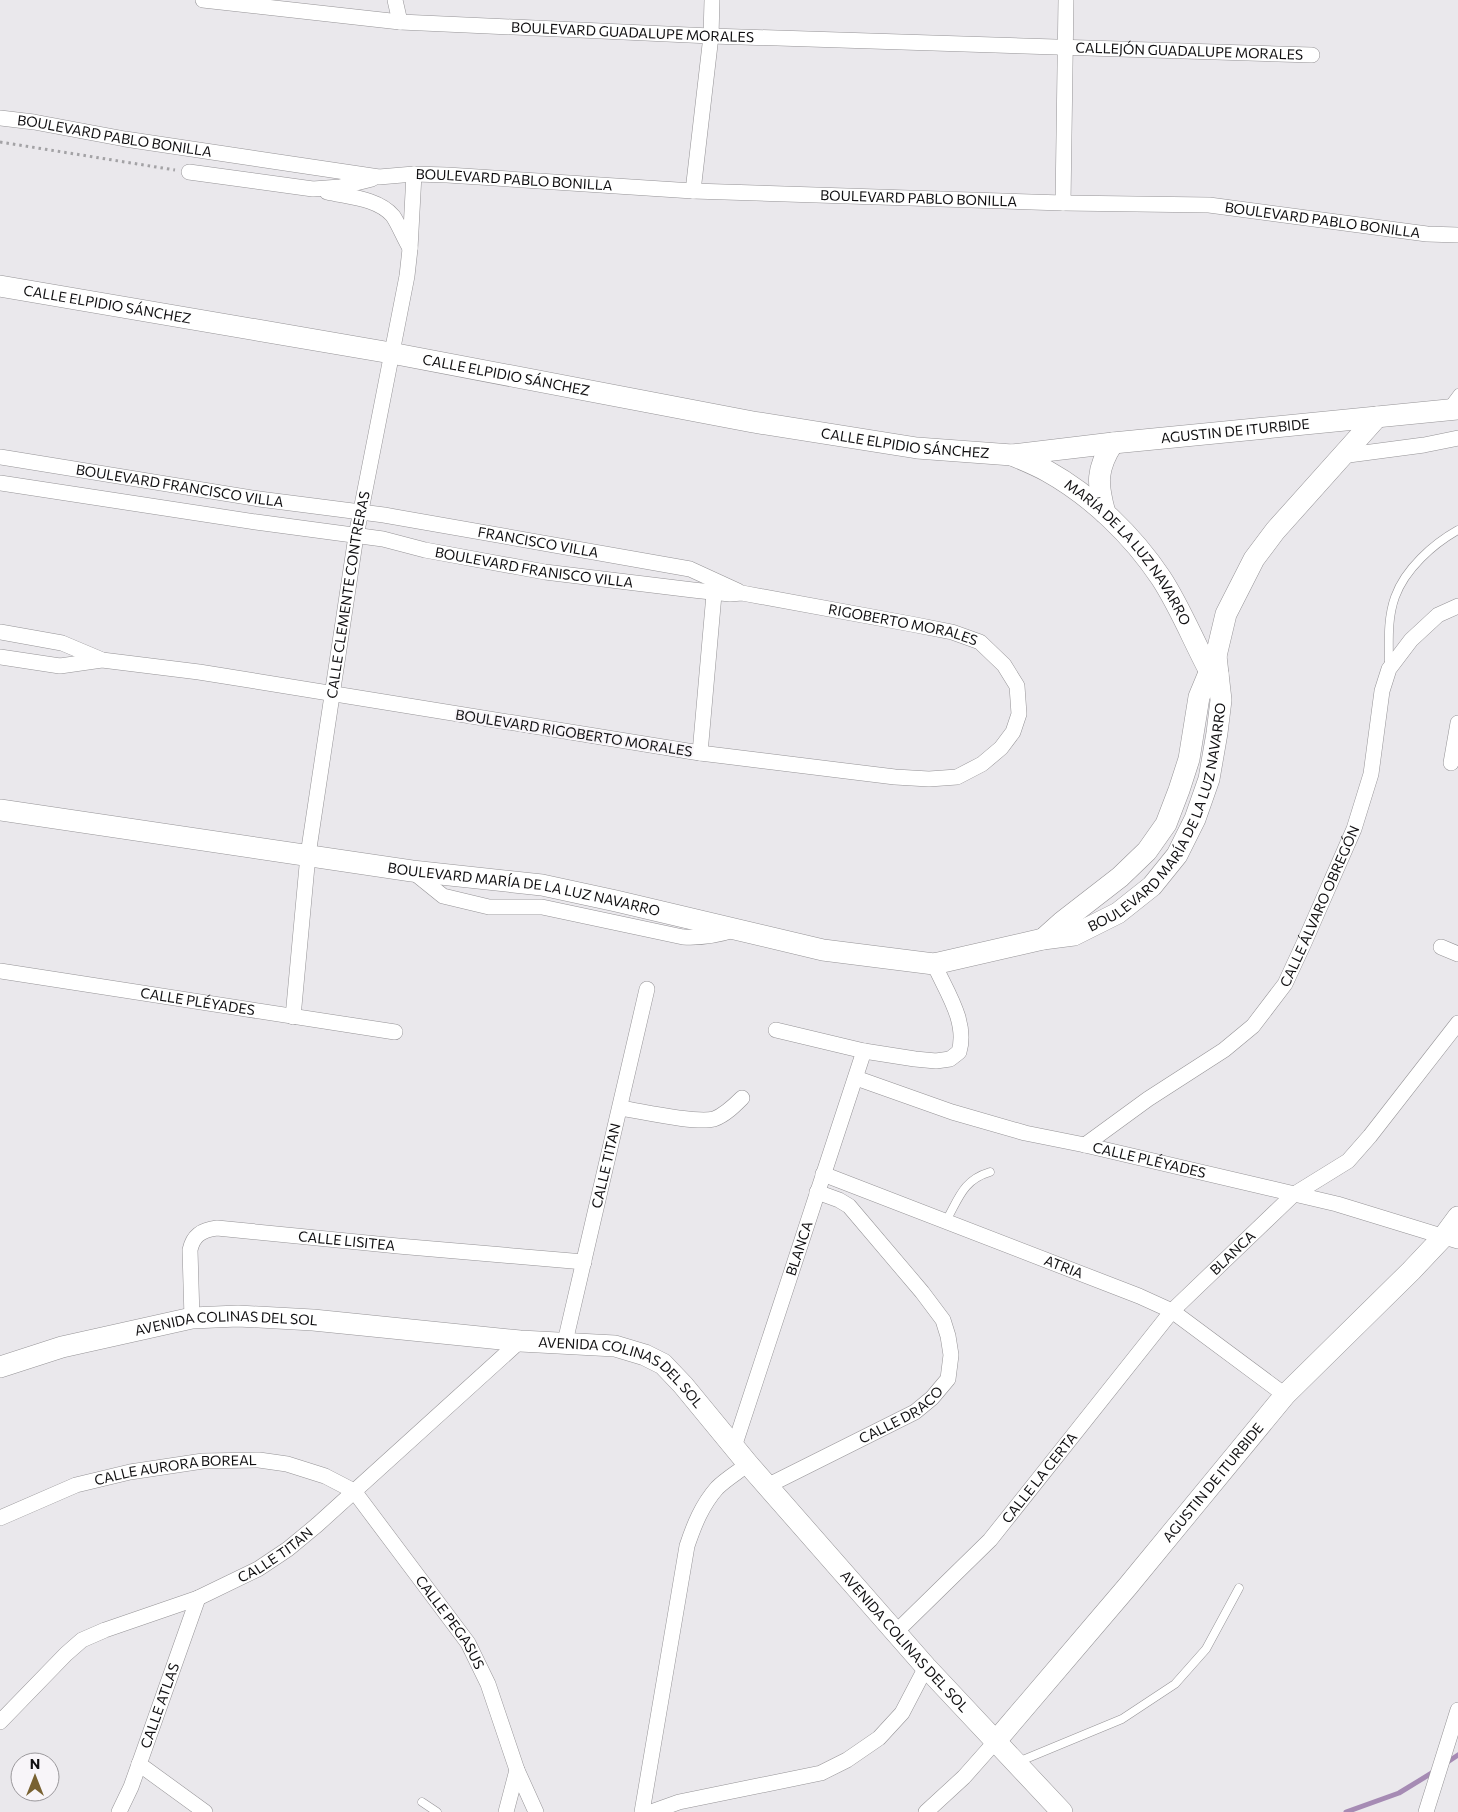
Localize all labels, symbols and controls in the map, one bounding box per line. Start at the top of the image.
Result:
street label: BOULEVARD GUADALUPE MORALES [511,18,754,45]
street label: CALLEJÓN GUADALUPE MORALES [1075,39,1303,63]
street label: BOULEVARD PABLO BONILLA [16,111,213,160]
street label: BOULEVARD PABLO BONILLA [415,165,613,194]
street label: BOULEVARD PABLO BONILLA [820,186,1018,210]
street label: BOULEVARD PABLO BONILLA [1224,198,1422,241]
street label: CALLE ELPIDIO SÁNCHEZ [22,281,193,327]
street label: CALLE ELPIDIO SÁNCHEZ [421,350,591,399]
street label: AGUSTIN DE ITURBIDE [1160,415,1310,446]
street label: CALLE ELPIDIO SÁNCHEZ [820,424,990,461]
street label: BOULEVARD FRANCISCO VILLA [75,460,285,510]
street label: MARÍA DE LA LUZ NAVARRO [1062,475,1195,628]
street label: CALLE CLEMENTE CONTRERAS [323,489,373,700]
street label: FRANCISCO VILLA [477,523,600,561]
street label: BOULEVARD FRANISCO VILLA [434,543,635,591]
street label: RIGOBERTO MORALES [827,600,980,649]
street label: BOULEVARD MARÍA DE LA LUZ NAVARRO [1085,702,1229,935]
street label: BOULEVARD RIGOBERTO MORALES [454,705,694,760]
street label: CALLE ÁLVARO OBREGÓN [1276,823,1362,989]
street label: BOULEVARD MARÍA DE LA LUZ NAVARRO [387,859,662,919]
street label: CALLE PLÉYADES [139,984,256,1018]
street label: CALLE TITAN [587,1121,624,1210]
street label: CALLE PLÉYADES [1091,1138,1208,1181]
street label: BLANCA [782,1218,816,1278]
street label: CALLE LISITEA [297,1227,396,1254]
street label: BLANCA [1206,1227,1259,1278]
street label: ATRIA [1042,1251,1086,1282]
street label: AVENIDA COLINAS DEL SOL [133,1307,319,1339]
street label: AVENIDA COLINAS DEL SOL [538,1333,707,1411]
street label: CALLE DRACO [856,1383,946,1447]
street label: AGUSTIN DE ITURBIDE [1159,1419,1267,1545]
street label: CALLE LA CERTA [998,1428,1080,1526]
street label: CALLE AURORA BOREAL [92,1451,257,1488]
street label: CALLE TITAN [235,1523,316,1586]
street label: AVENIDA COLINAS DEL SOL [837,1567,973,1715]
street label: CALLE PEGASUS [412,1572,488,1672]
street label: CALLE ATLAS [136,1660,182,1751]
north arrow [10,1752,60,1802]
text: N [30,1755,40,1772]

